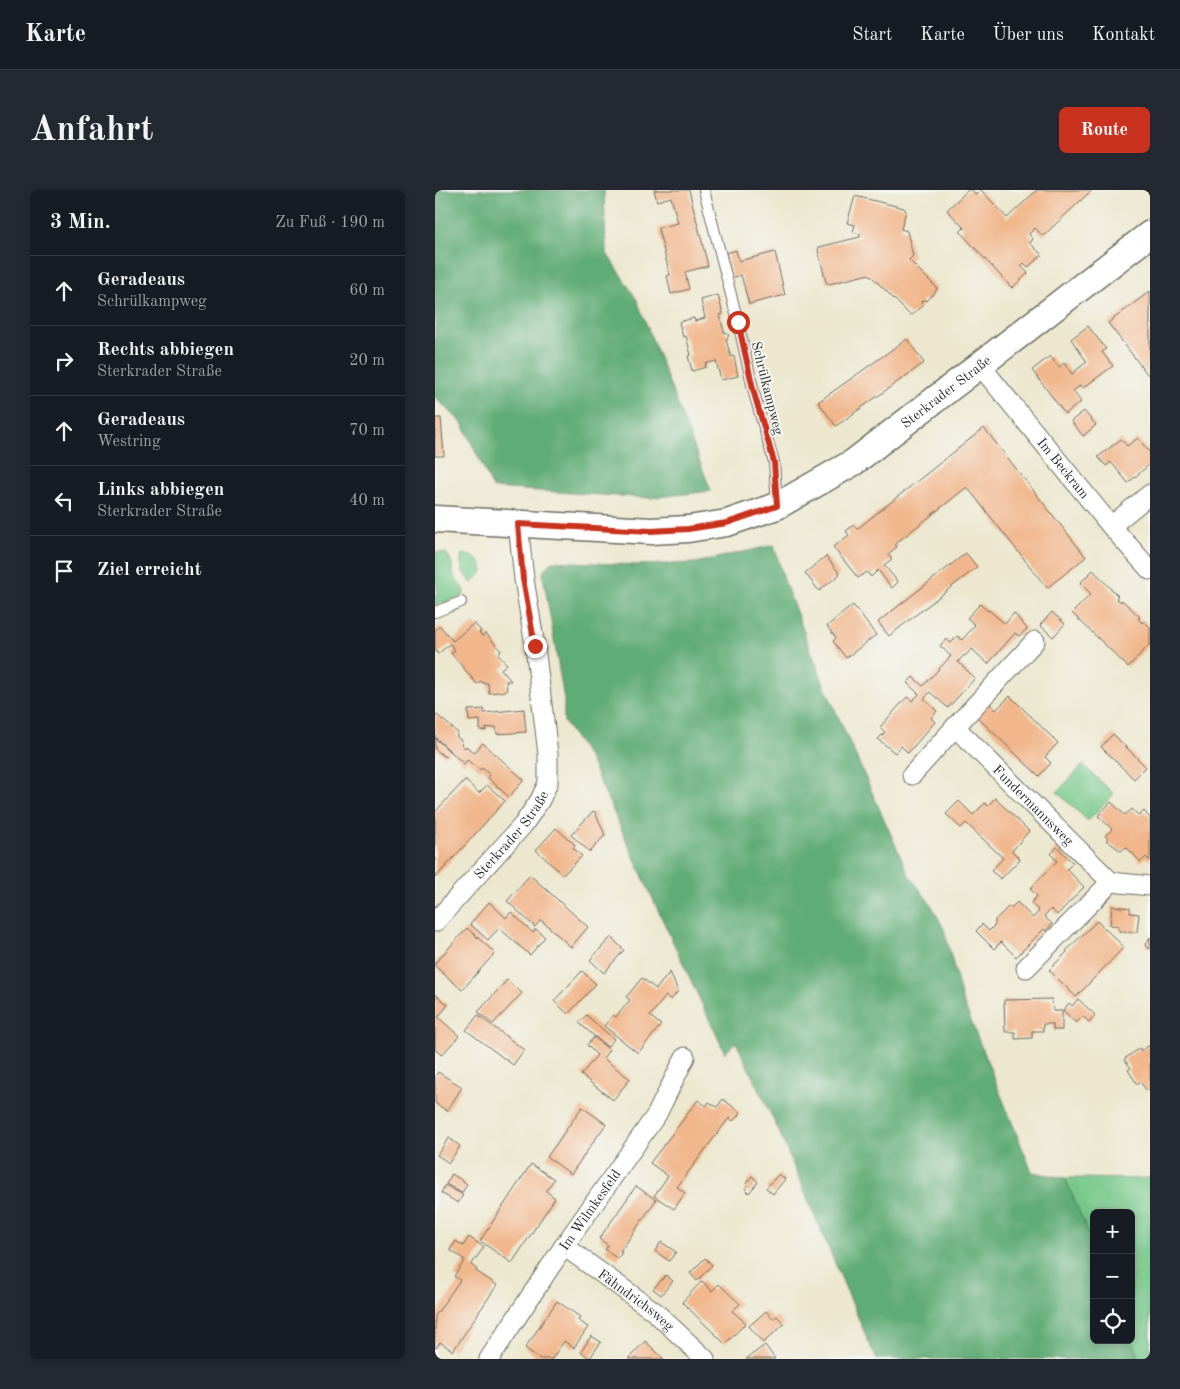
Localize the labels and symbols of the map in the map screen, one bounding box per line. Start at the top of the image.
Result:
route start [727,311,750,334]
street label: Schrülkampweg [749,340,786,437]
street label: Sterkrader Straße [899,353,994,431]
street label: Im Beckram [1034,435,1092,502]
route end [524,635,547,658]
street label: Fundermannsweg [990,763,1076,849]
street label: Sterkrader Straße [472,789,551,882]
street label: Im Wilmkesfeld [557,1167,624,1253]
street label: Fähndrichsweg [595,1267,677,1334]

